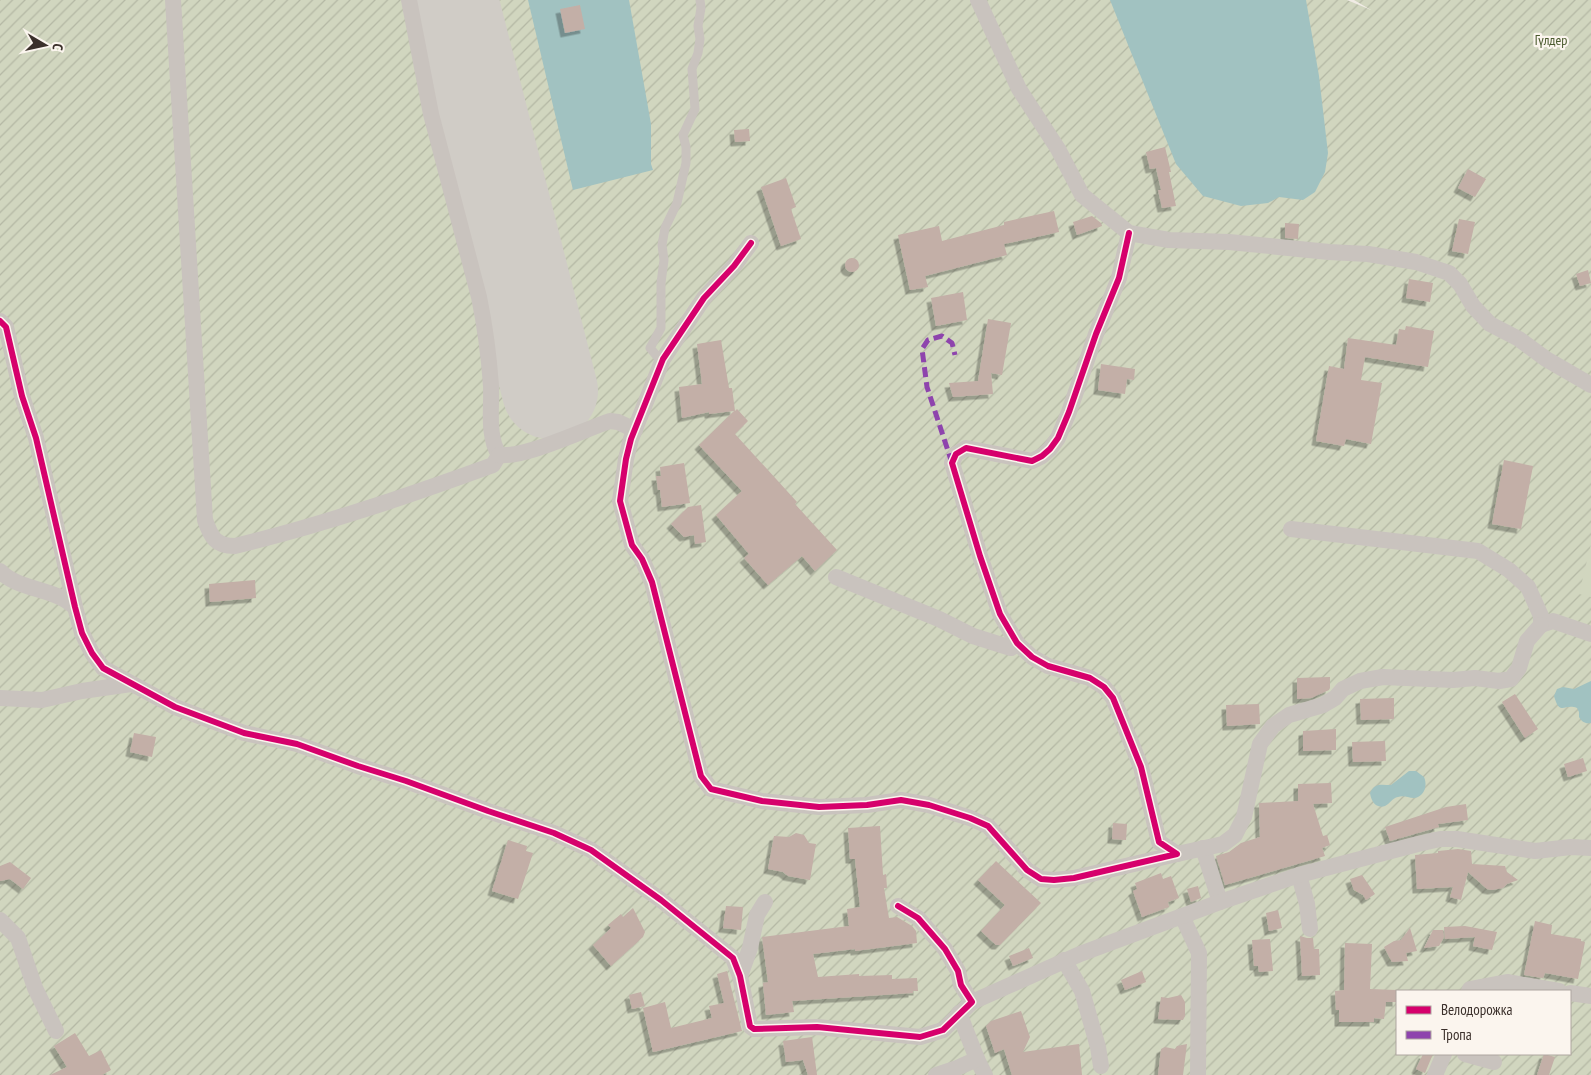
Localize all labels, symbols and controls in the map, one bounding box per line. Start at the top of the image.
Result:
north arrow [20,20,70,70]
park label: Гүлдер [1535,31,1567,49]
text: С [48,42,67,52]
legend [1396,990,1571,1055]
text: Велодорожка [1441,1000,1512,1019]
text: Тропа [1441,1025,1472,1044]

